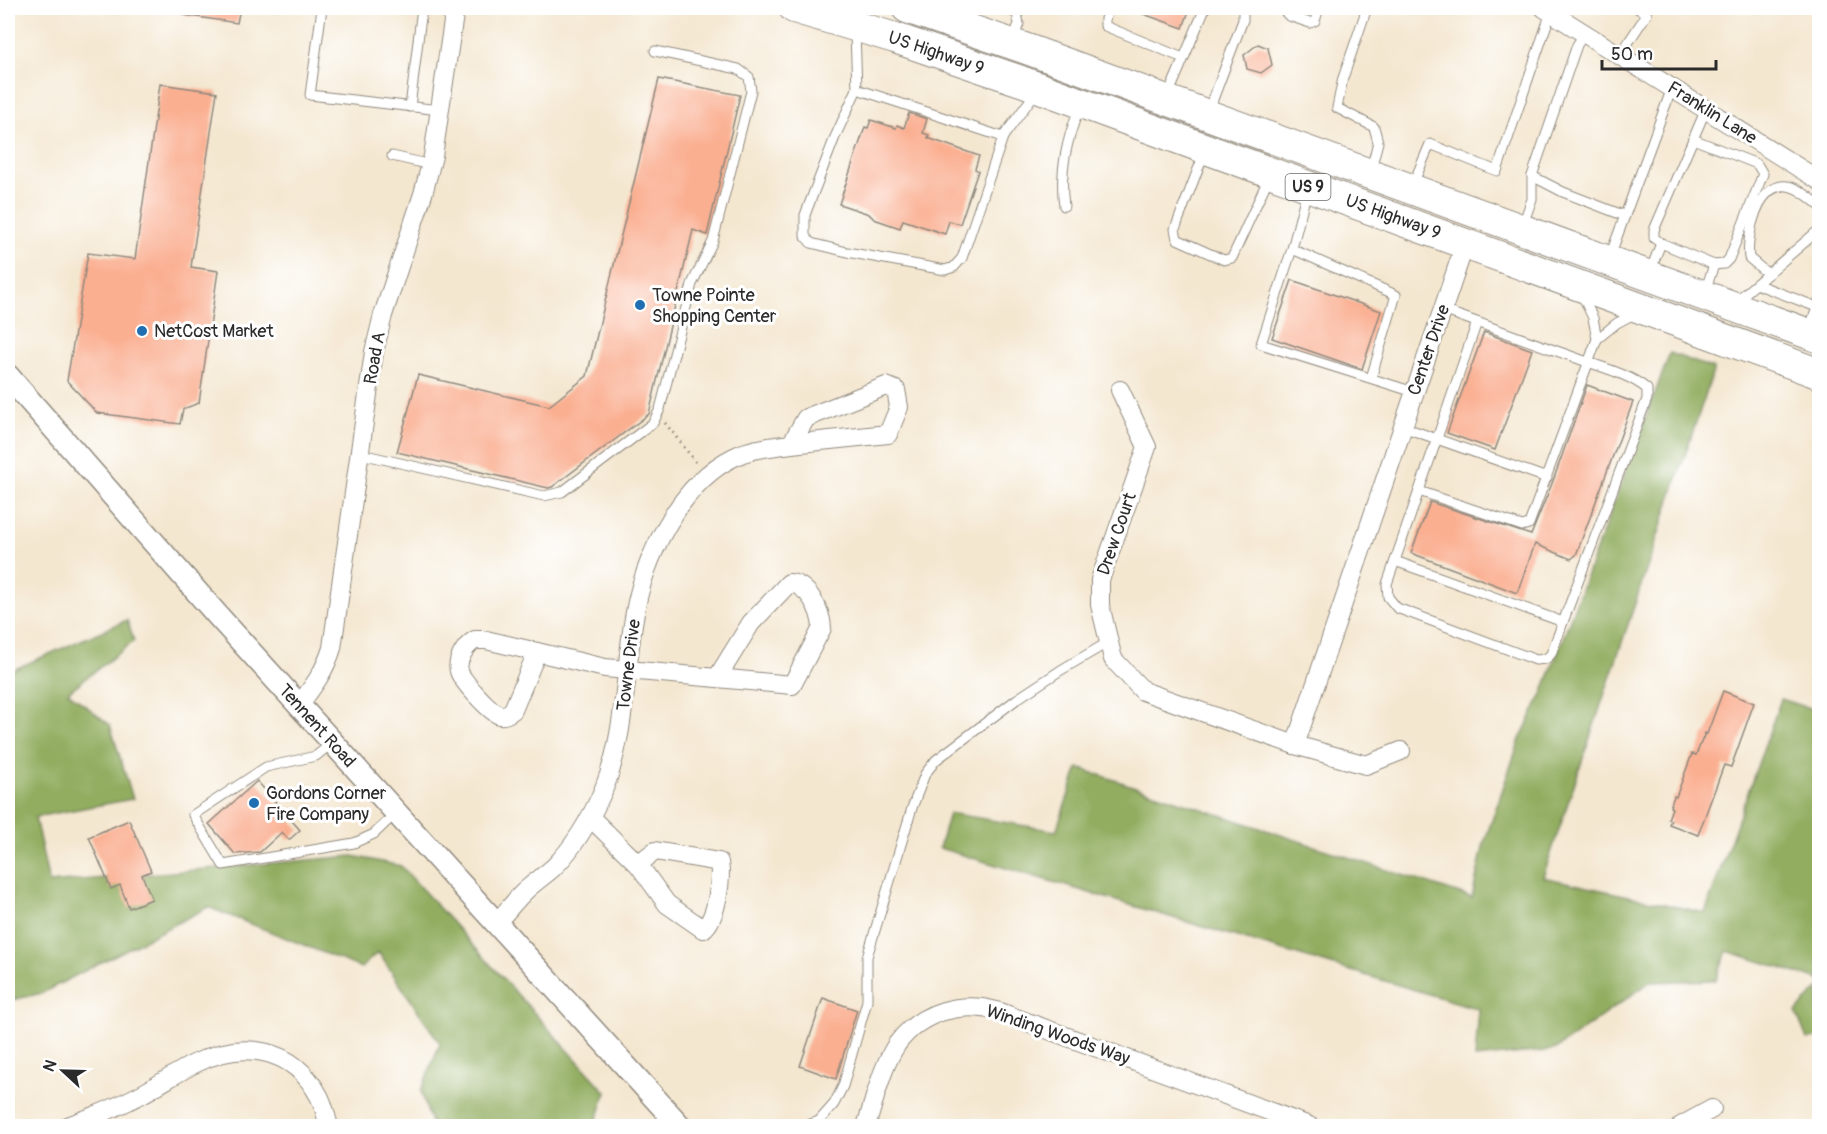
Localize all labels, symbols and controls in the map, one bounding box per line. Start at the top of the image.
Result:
street label: US Highway 9 [885,26,987,80]
scale bar [1602,33,1716,71]
text: 50 m [1611,43,1653,66]
street label: Franklin Lane [1663,76,1761,150]
road number: US 9 [1286,174,1330,200]
street label: US Highway 9 [1342,189,1444,245]
place label: Towne Pointe Shopping Center [652,284,777,328]
marker: Towne Pointe Shopping Center [633,298,647,312]
street label: Center Drive [1403,301,1455,398]
place label: NetCost Market [154,320,274,343]
marker: NetCost Market [135,324,149,338]
street label: Road A [359,330,391,386]
street label: Drew Court [1092,489,1142,578]
street label: Towne Drive [612,618,646,712]
street label: Tennent Road [273,679,361,773]
place label: Gordons Corner Fire Company [266,782,387,826]
marker: Gordons Corner Fire Company [247,796,261,810]
street label: Winding Woods Way [983,1000,1133,1070]
north arrow [33,1041,93,1101]
text: N [39,1057,61,1075]

